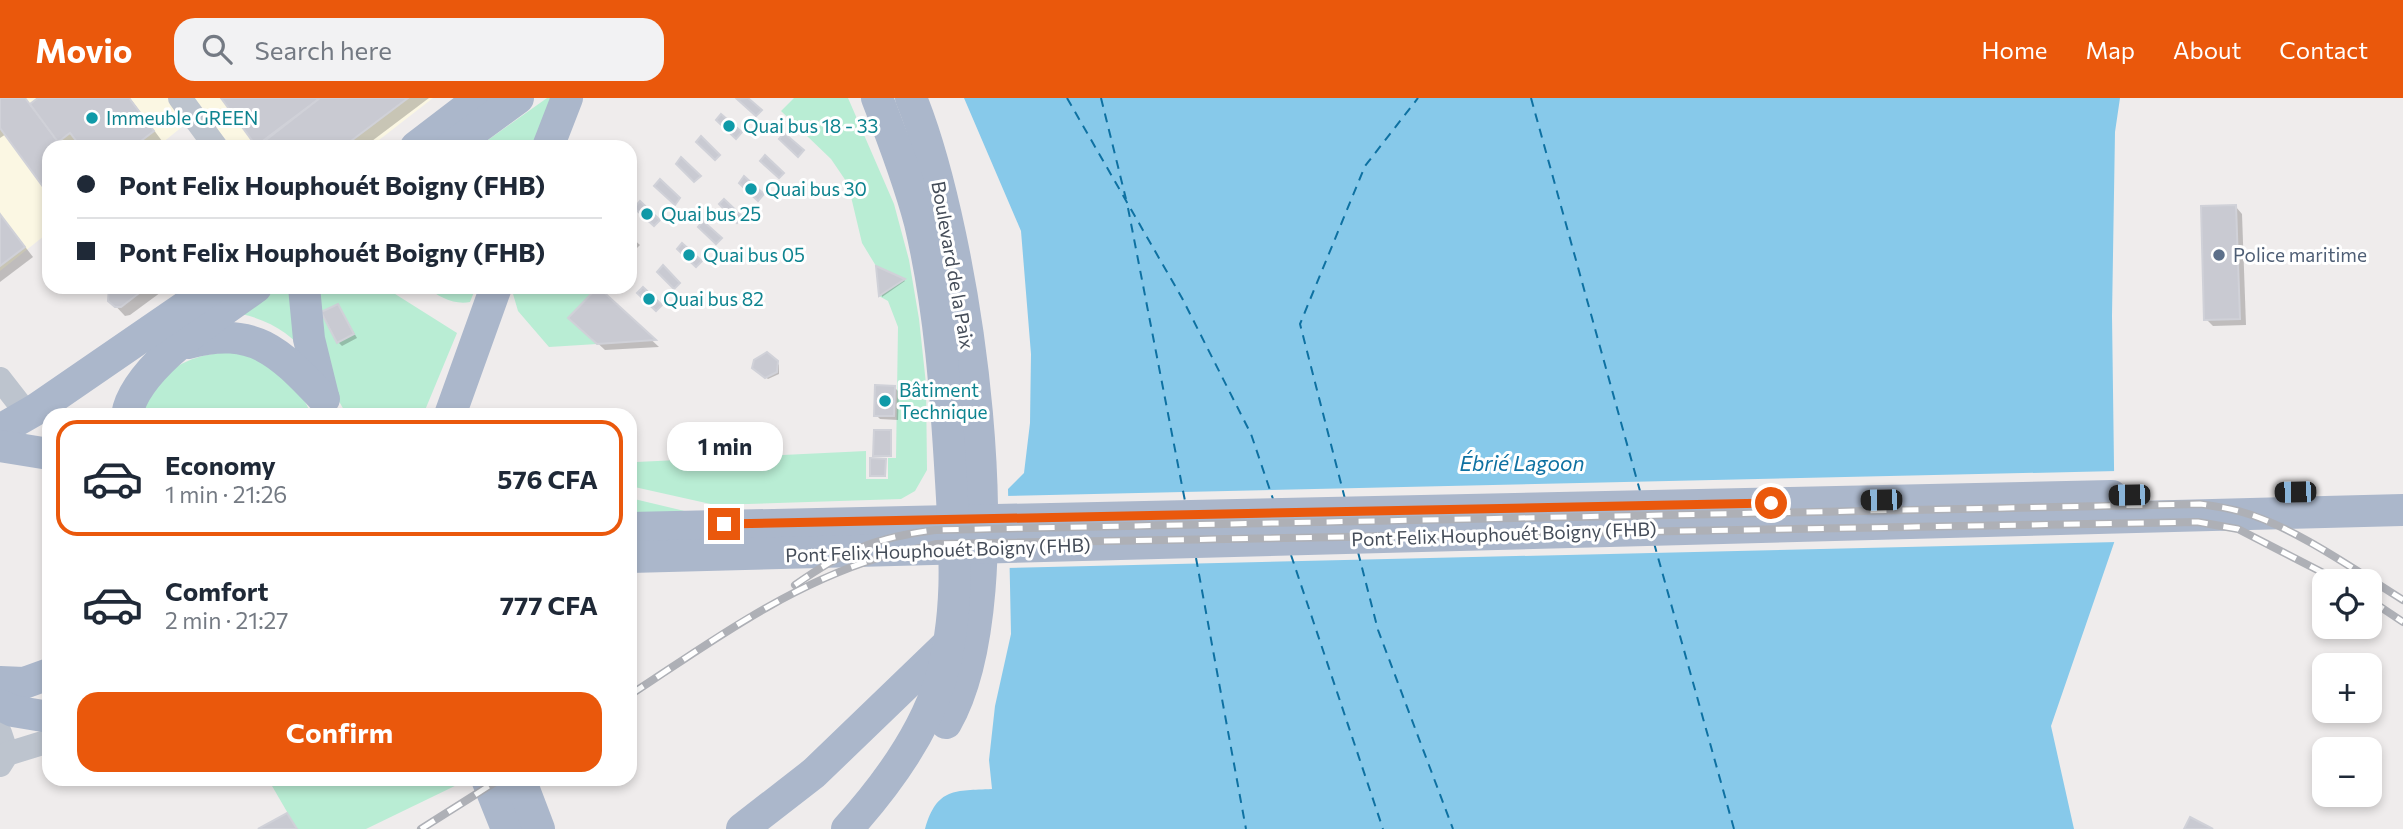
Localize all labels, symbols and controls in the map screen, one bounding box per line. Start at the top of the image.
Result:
search box [174,18,664,81]
text: Movio [35,29,132,70]
icon: search [198,30,236,68]
text: Search here [254,34,392,65]
text: Home [1982,35,2048,64]
text: Map [2086,35,2135,64]
text: About [2173,35,2241,64]
text: Contact [2279,35,2368,64]
place label: Immeuble GREEN [106,106,258,129]
marker: Immeuble GREEN [84,110,100,126]
place label: Quai bus 18 - 33 [743,114,878,137]
marker: Quai bus 18 - 33 [721,118,737,134]
text: Pont Felix Houphouét Boigny (FHB) [119,169,545,200]
place label: Quai bus 30 [765,177,867,200]
street label: Boulevard de la Paix [927,179,980,351]
marker: Quai bus 30 [743,181,759,197]
place label: Quai bus 25 [661,202,761,225]
marker: Quai bus 25 [639,206,655,222]
text: Pont Felix Houphouét Boigny (FHB) [119,236,545,267]
place label: Quai bus 05 [703,243,805,266]
place label: Police maritime [2233,243,2367,266]
marker: Quai bus 05 [681,247,697,263]
marker: Police maritime [2211,247,2227,263]
place label: Quai bus 82 [663,287,764,310]
marker: Quai bus 82 [641,291,657,307]
place label: Bâtiment Technique [899,378,988,423]
marker: Bâtiment Technique [877,393,893,409]
callout: 1 min [666,422,782,472]
text: 1 min [698,432,752,460]
icon: car [81,447,144,510]
text: Economy [165,449,276,480]
water label: Ébrié Lagoon [1459,450,1585,475]
text: 576 CFA [497,463,598,494]
text: 1 min · 21:26 [165,480,287,508]
car [2274,481,2317,503]
car [2108,484,2151,506]
route start [1755,487,1787,519]
car [1860,489,1903,511]
route end [708,508,740,540]
street label: Pont Felix Houphouét Boigny (FHB) [1351,517,1657,550]
street label: Pont Felix Houphouét Boigny (FHB) [785,533,1091,566]
map controls [2312,569,2382,807]
button: locate [2312,569,2382,639]
icon: car [81,573,144,636]
text: Comfort [165,575,268,606]
text: 777 CFA [500,589,598,620]
text: 2 min · 21:27 [165,606,288,634]
button: + [2312,653,2382,723]
button: Confirm [77,692,602,772]
button: − [2312,737,2382,807]

